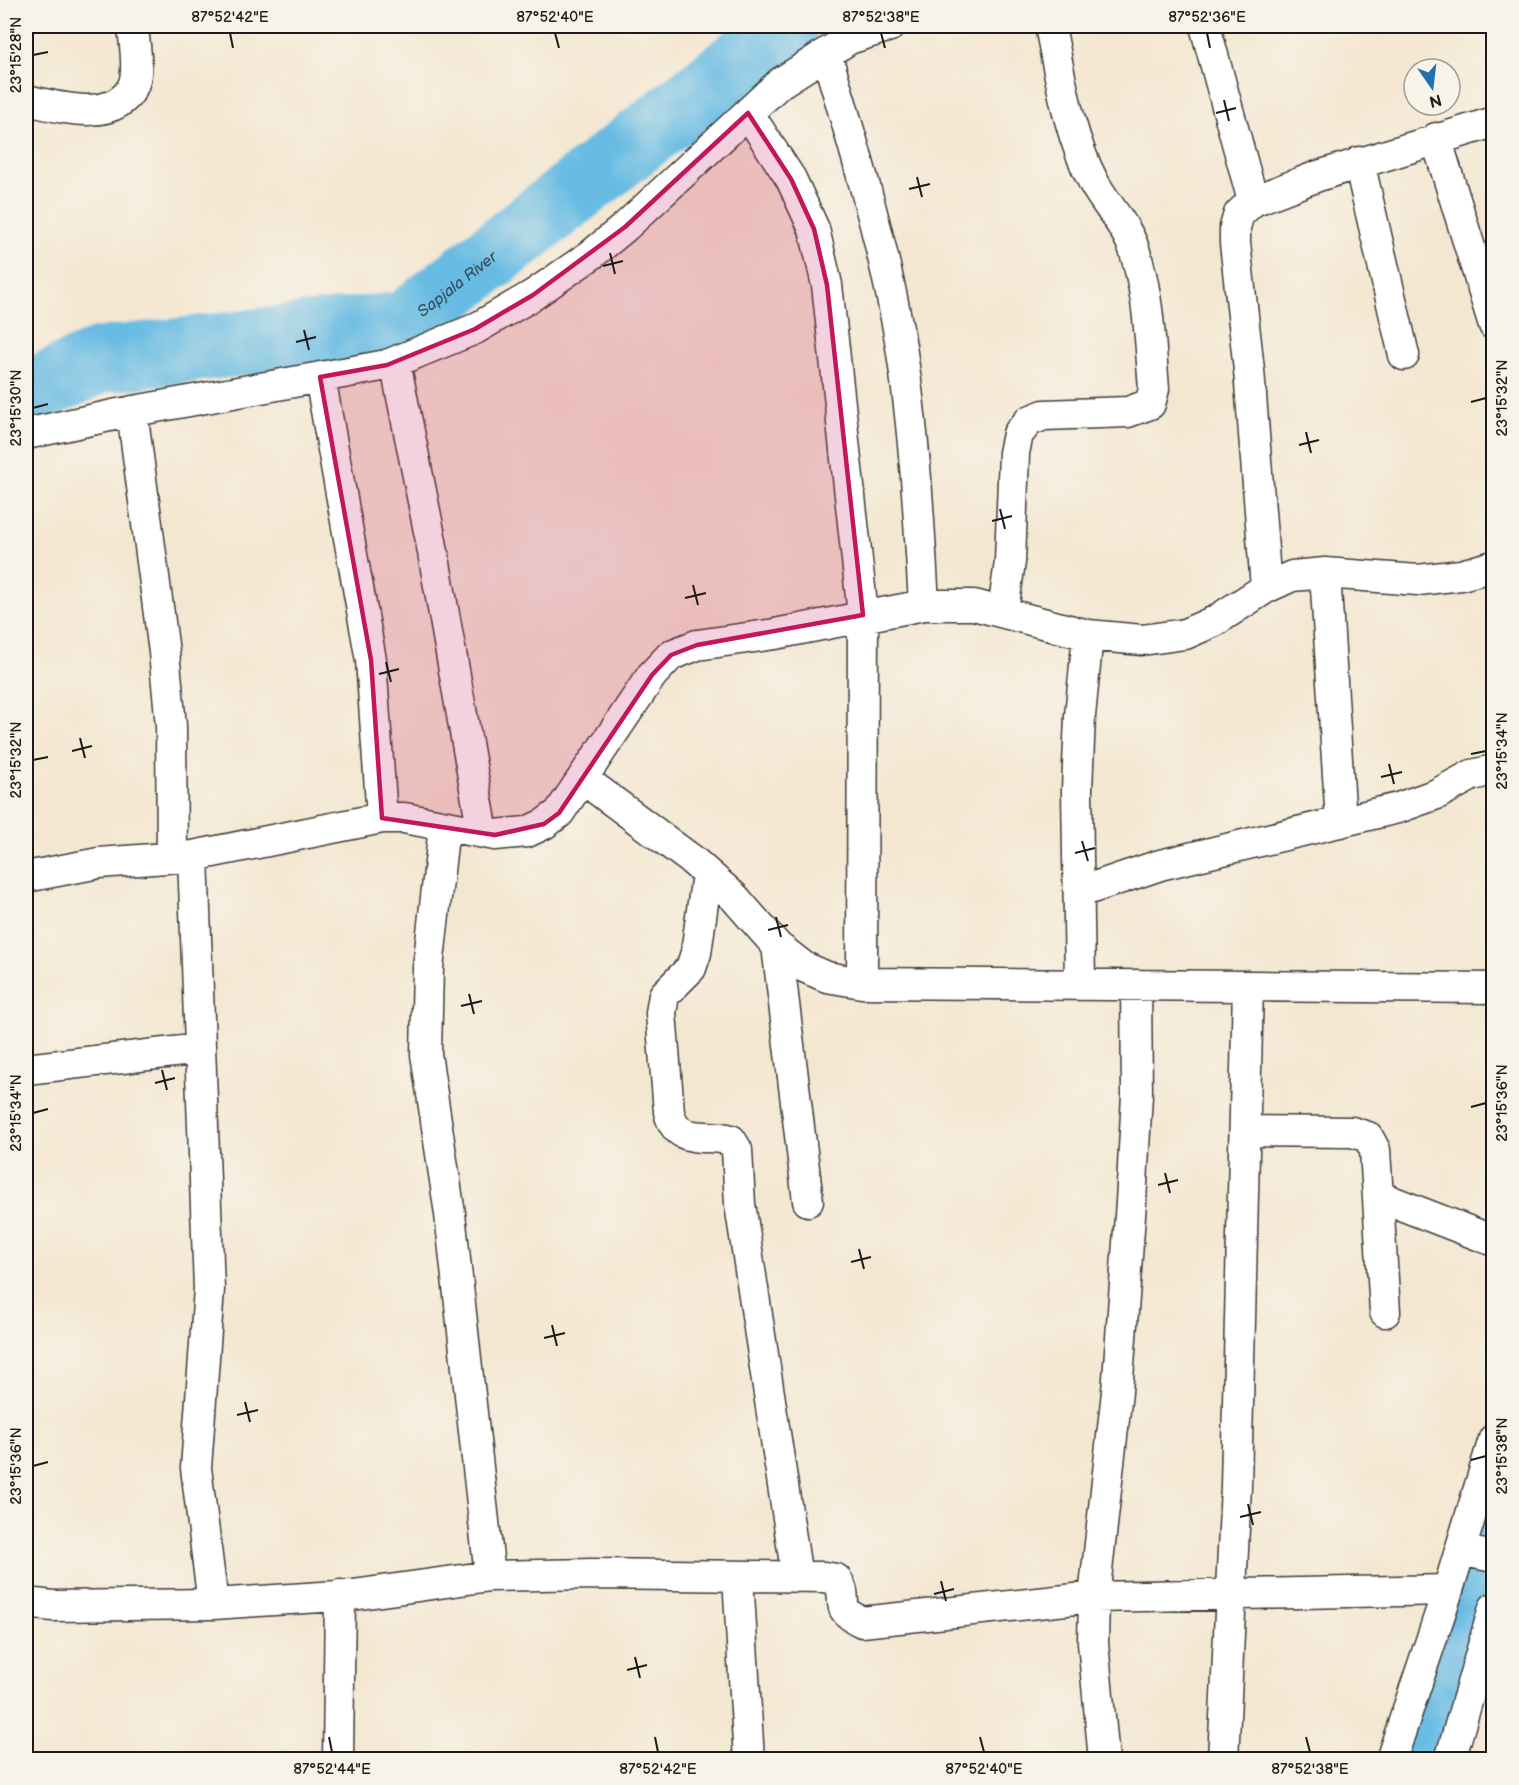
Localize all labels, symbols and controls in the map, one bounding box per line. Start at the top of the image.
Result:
text: 87°52'42"E [191,8,269,27]
text: 87°52'40"E [516,8,594,27]
text: 87°52'38"E [842,8,920,27]
text: 87°52'36"E [1168,8,1246,27]
text: 23°15'28"N [7,17,26,93]
north arrow [1402,57,1462,117]
text: N [1427,89,1443,111]
water label: Sapjala River [414,247,502,322]
text: 23°15'32"N [1493,359,1512,437]
text: 23°15'30"N [7,369,26,447]
text: 23°15'34"N [1493,712,1512,790]
text: 23°15'32"N [7,721,26,799]
text: 23°15'36"N [1493,1064,1512,1142]
text: 23°15'34"N [7,1074,26,1152]
text: 23°15'38"N [1493,1418,1512,1495]
text: 23°15'36"N [7,1427,26,1505]
text: 87°52'44"E [293,1760,371,1779]
text: 87°52'42"E [619,1760,697,1779]
text: 87°52'40"E [945,1760,1023,1779]
text: 87°52'38"E [1271,1760,1349,1779]

